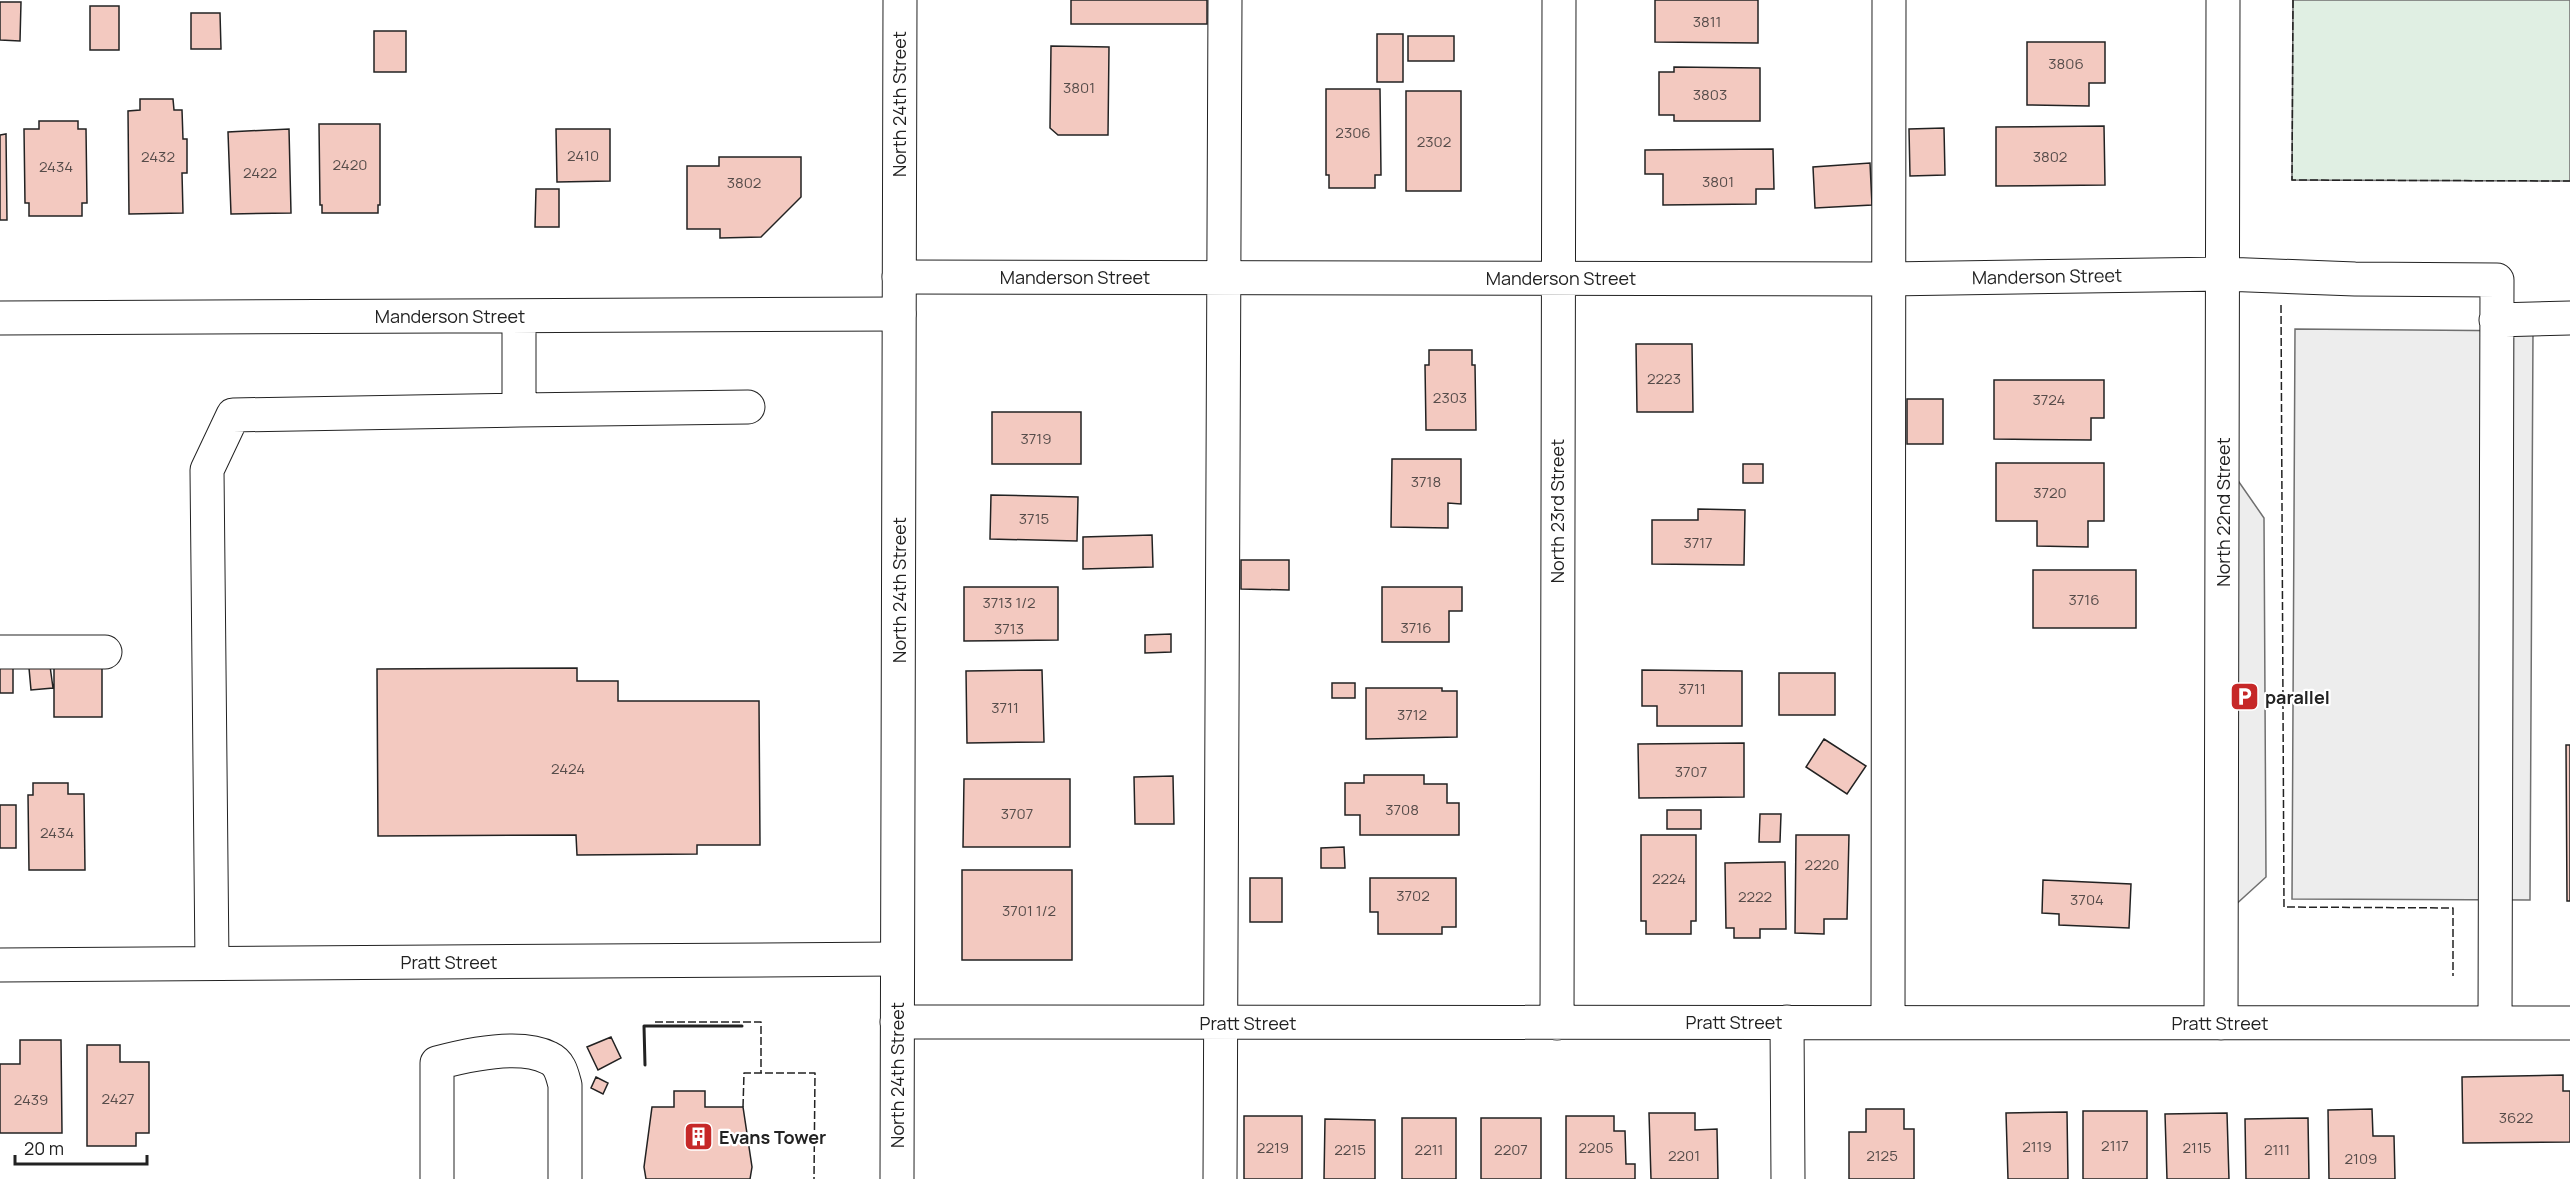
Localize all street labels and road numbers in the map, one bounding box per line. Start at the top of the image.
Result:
street label: North 24th Street [887,31,911,177]
street label: Manderson Street [1972,263,2122,289]
street label: Manderson Street [1000,265,1150,289]
street label: Manderson Street [1486,266,1636,290]
street label: Manderson Street [375,304,525,328]
street label: North 22nd Street [2211,437,2235,587]
street label: North 23rd Street [1545,439,1569,583]
street label: North 24th Street [887,517,911,663]
street label: Pratt Street [401,950,497,974]
street label: North 24th Street [885,1002,909,1148]
street label: Pratt Street [1686,1010,1782,1034]
street label: Pratt Street [1200,1011,1296,1035]
street label: Pratt Street [2172,1011,2268,1035]

